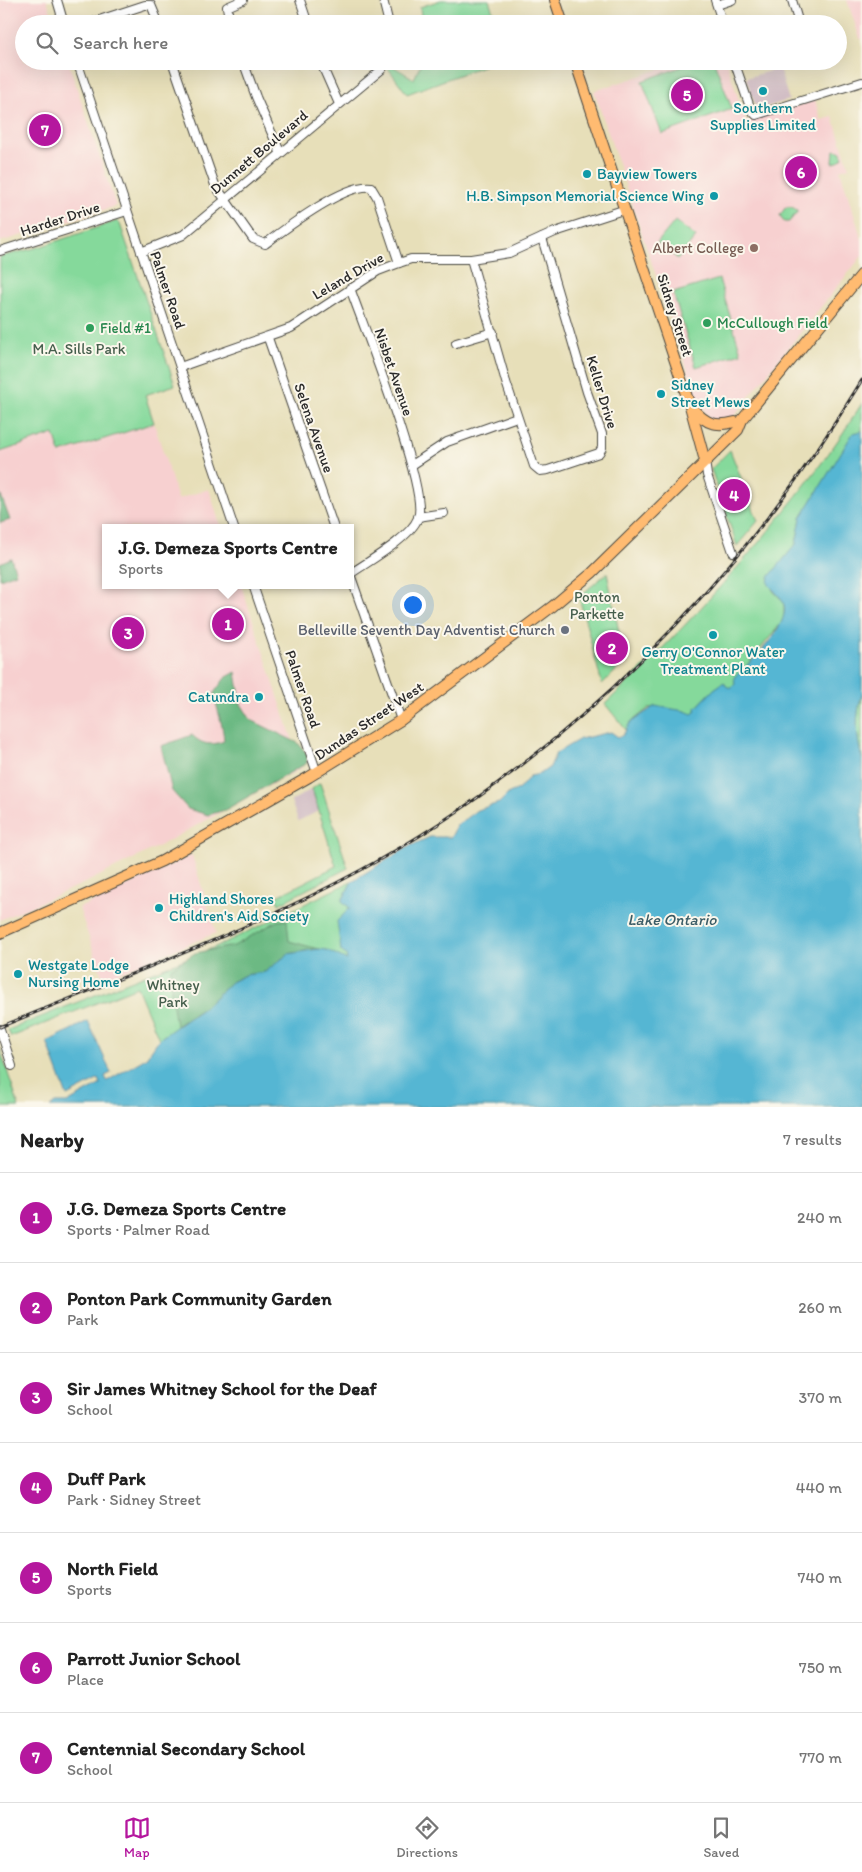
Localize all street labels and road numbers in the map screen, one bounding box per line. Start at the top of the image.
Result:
street label: Dunnett Boulevard [207,105,312,198]
street label: Harder Drive [18,198,102,240]
street label: Leland Drive [309,248,387,304]
street label: Palmer Road [146,249,190,332]
street label: Sidney Street [653,271,697,359]
street label: Nisbet Avenue [371,326,417,418]
street label: Keller Drive [582,353,622,431]
street label: Selena Avenue [290,381,338,475]
street label: Palmer Road [281,648,325,731]
street label: Dundas Street West [311,678,427,764]

